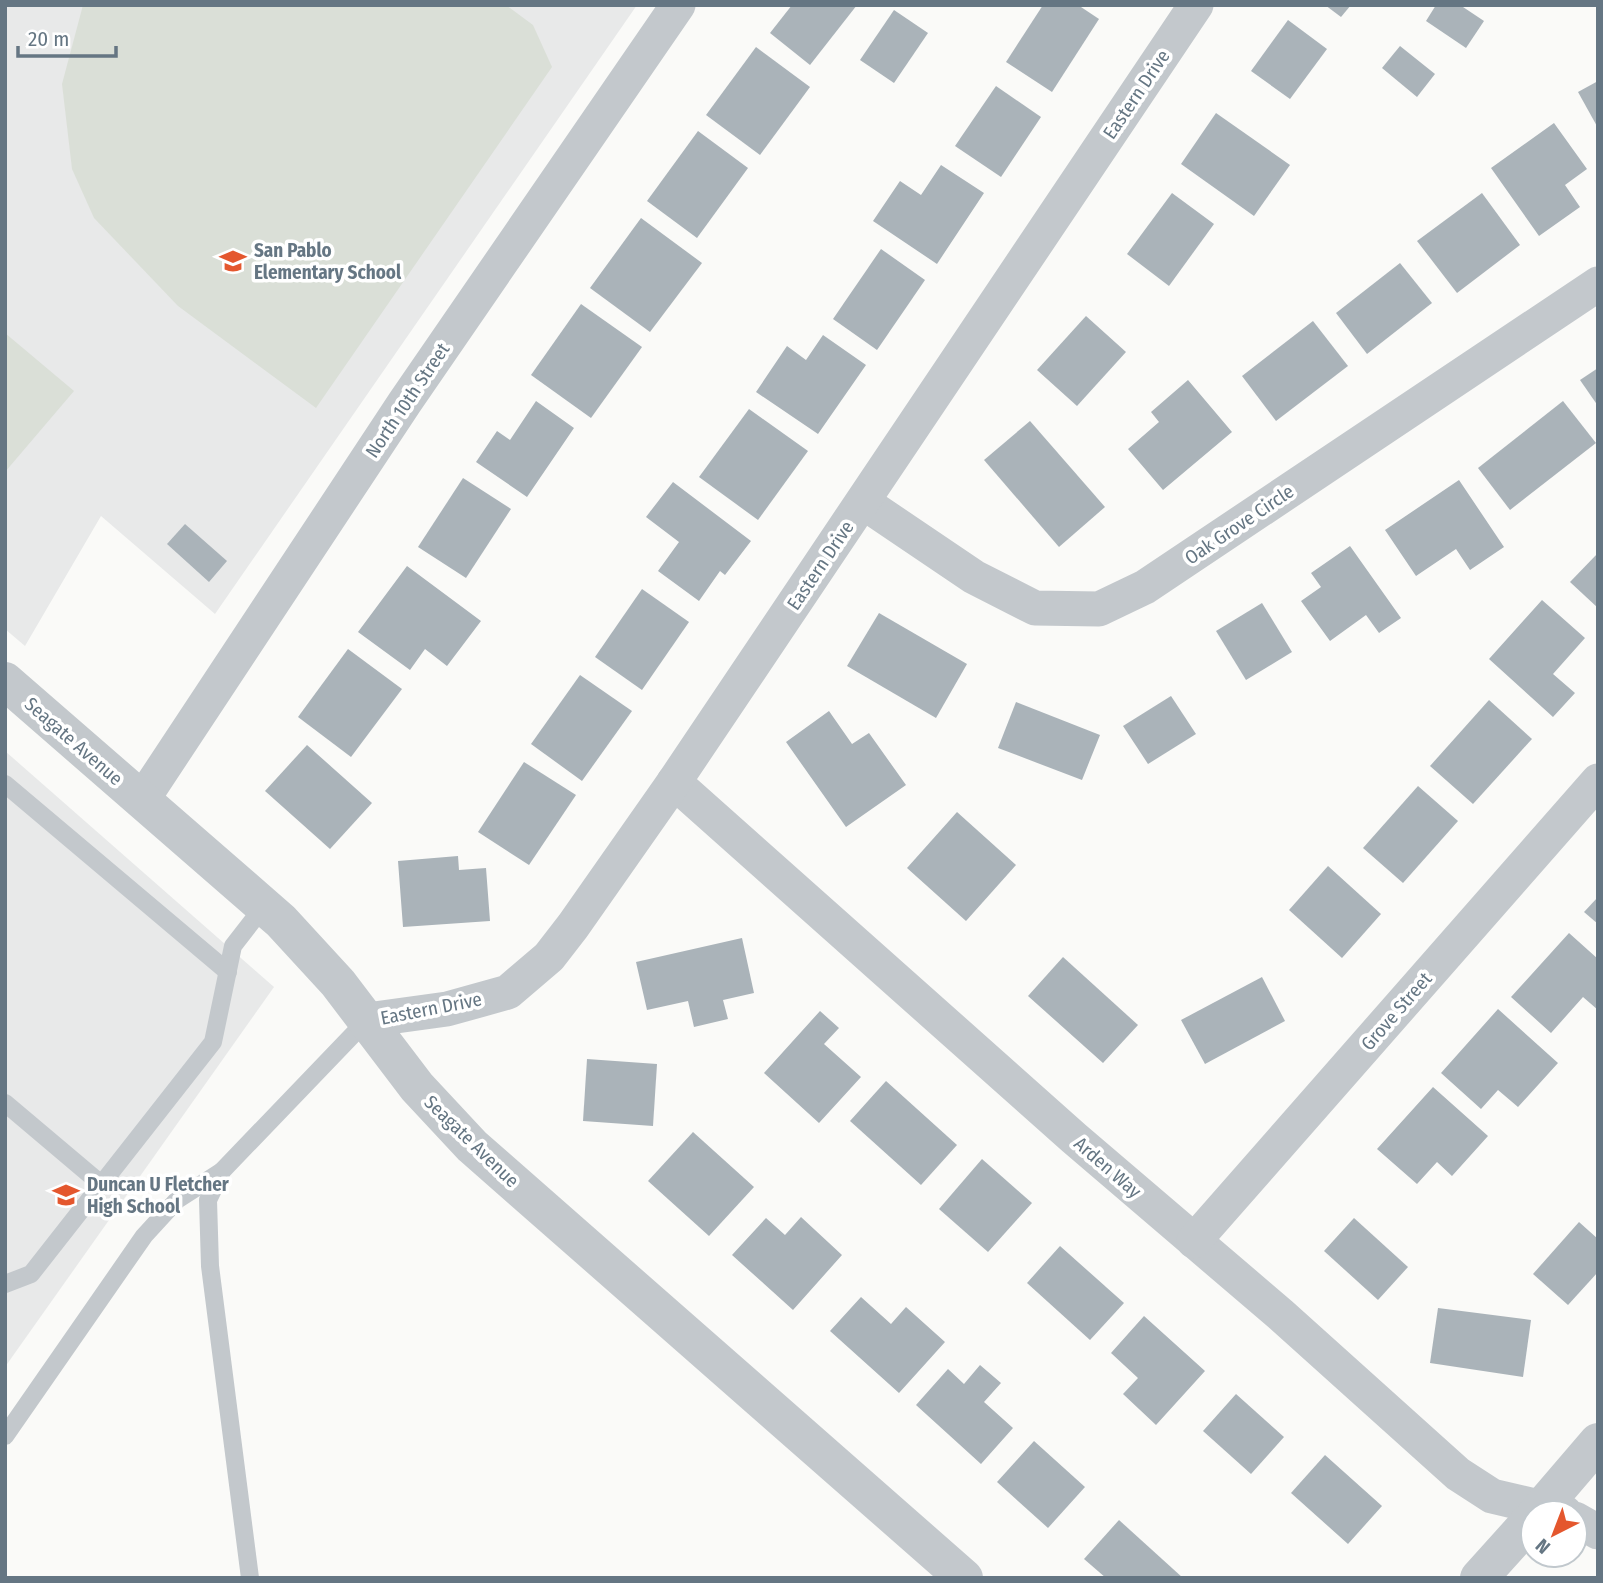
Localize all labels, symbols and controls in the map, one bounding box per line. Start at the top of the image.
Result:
scale bar [18,14,116,58]
text: 20 m [28,26,69,52]
street label: Eastern Drive [1098,45,1175,143]
place label: San Pablo Elementary School [254,239,402,284]
school or university icon: San Pablo Elementary School [218,246,248,276]
street label: North 10th Street [361,338,455,462]
street label: Oak Grove Circle [1180,480,1298,569]
street label: Eastern Drive [782,516,859,614]
street label: Seagate Avenue [20,693,127,790]
street label: Grove Street [1356,967,1437,1055]
street label: Eastern Drive [379,987,484,1030]
street label: Seagate Avenue [420,1091,524,1192]
street label: Arden Way [1069,1132,1146,1203]
place label: Duncan U Fletcher High School [87,1173,230,1218]
school or university icon: Duncan U Fletcher High School [51,1180,81,1210]
north arrow [1519,1499,1589,1569]
text: N [1531,1534,1555,1559]

